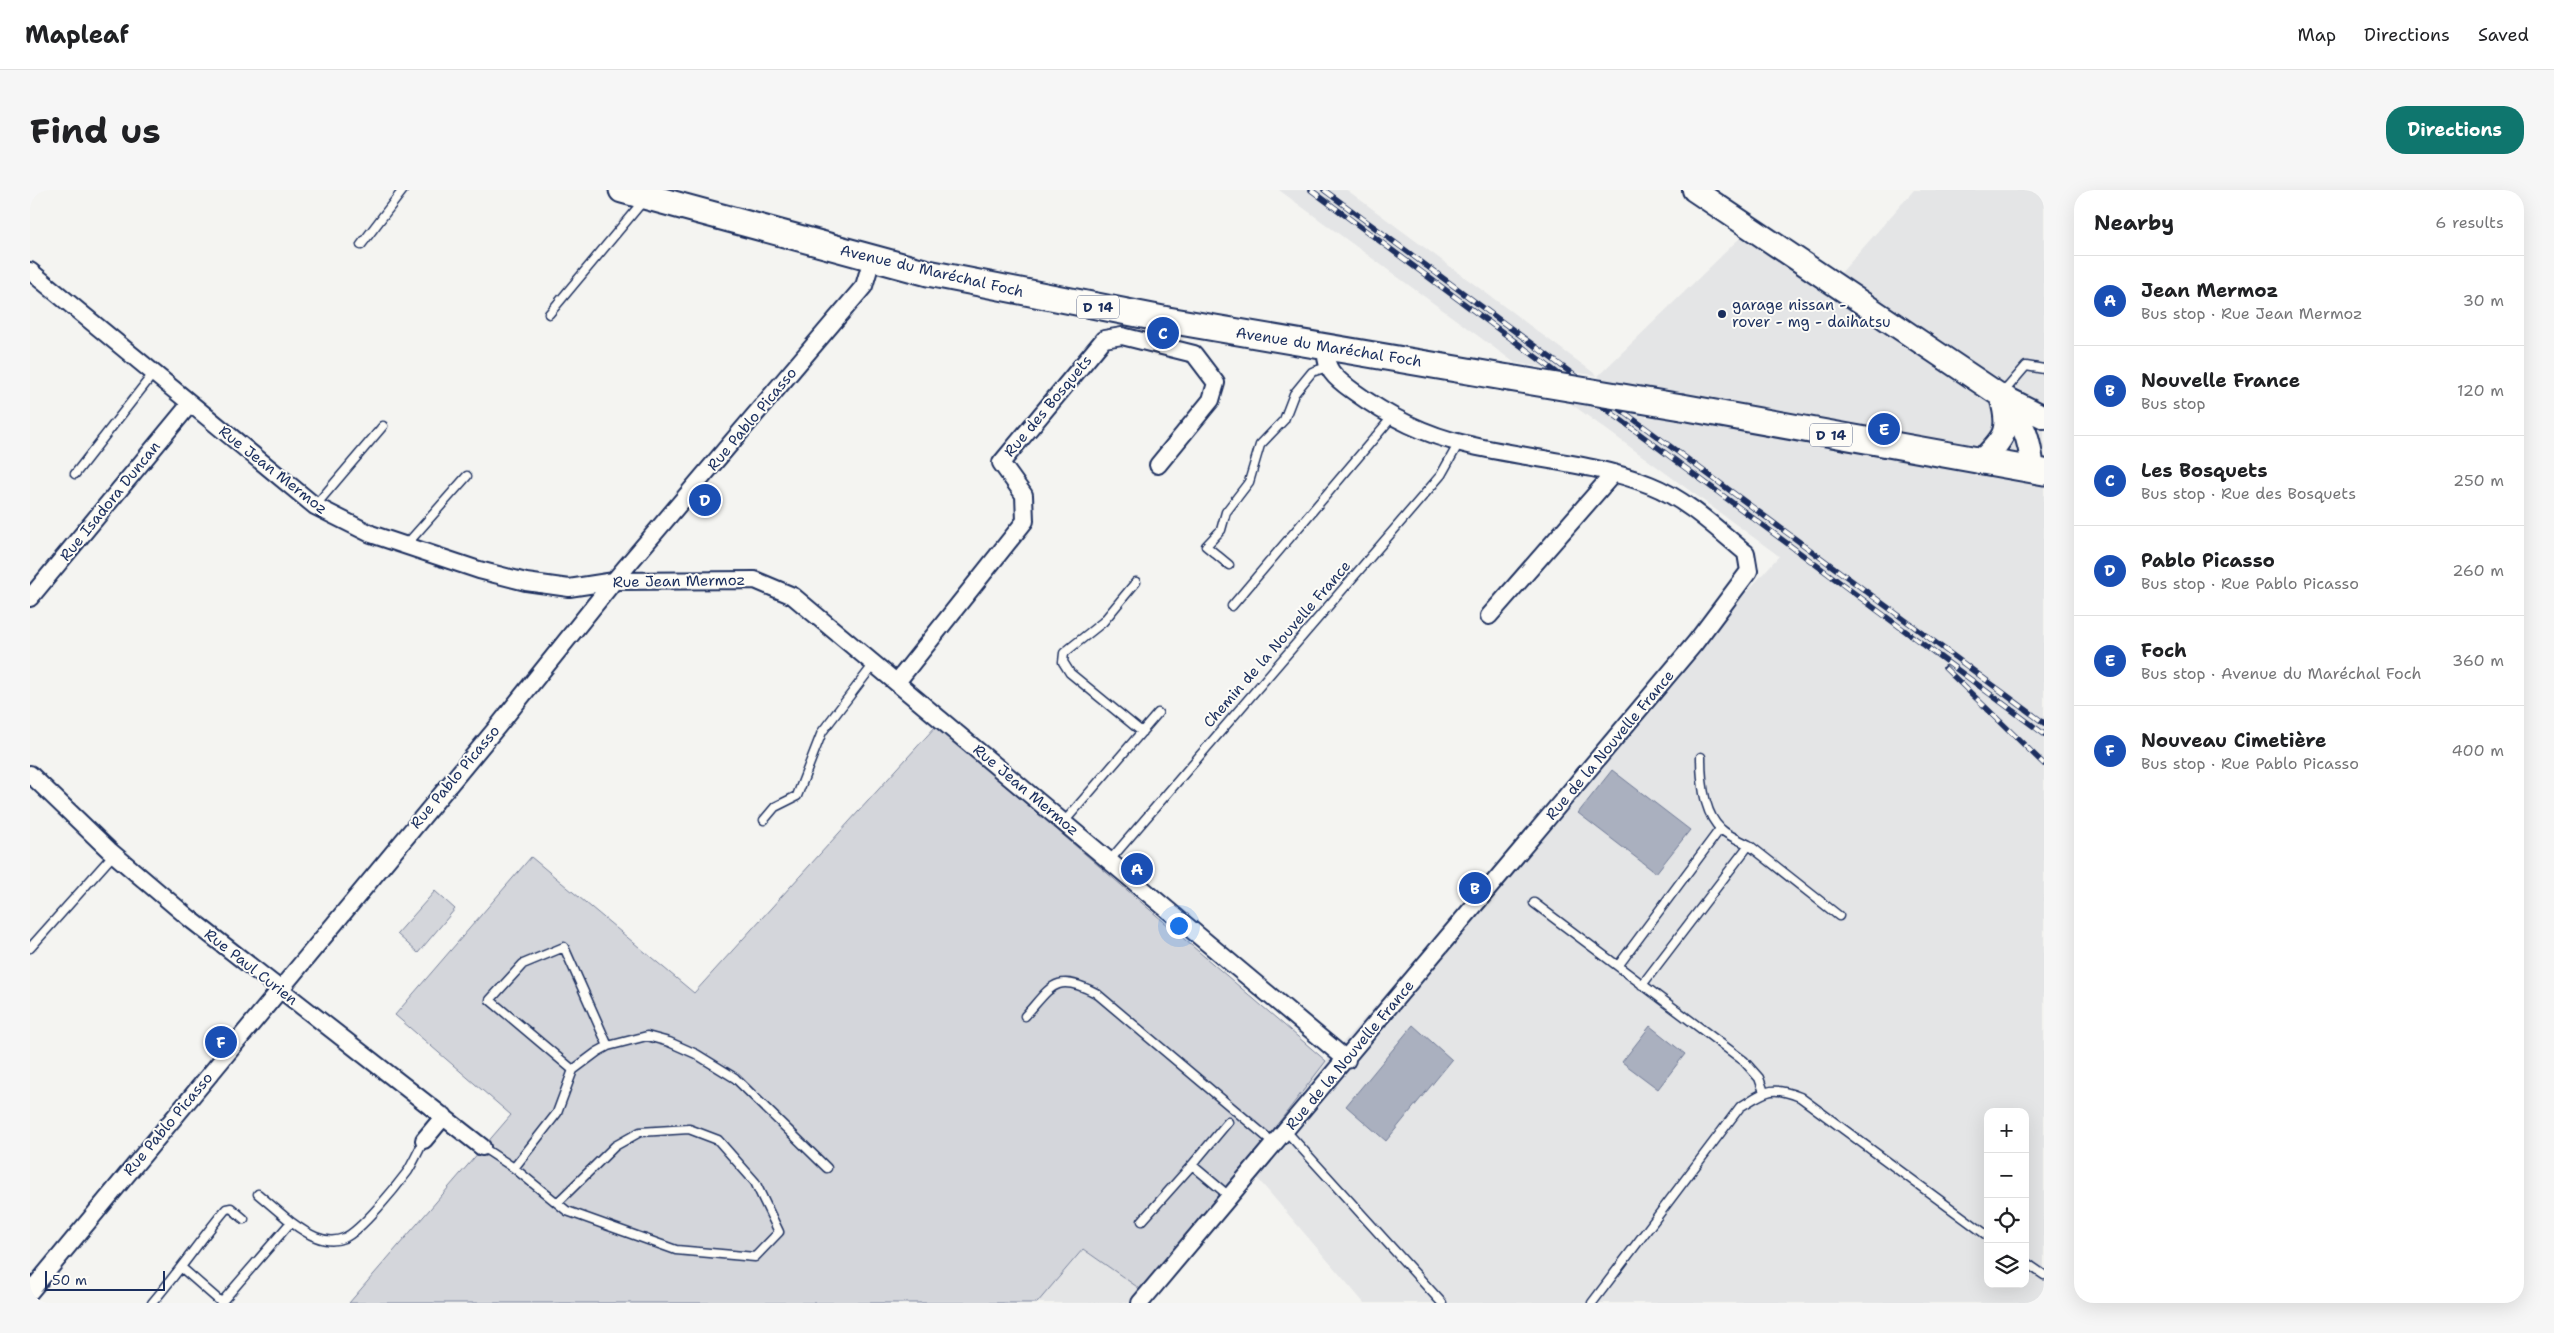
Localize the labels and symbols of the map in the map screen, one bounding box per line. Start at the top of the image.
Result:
street label: Avenue du Maréchal Foch [838,240,1026,302]
road number: D 14 [1077,295,1119,318]
place label: garage nissan - rover - mg - daihatsu [1732,295,1891,332]
marker: garage nissan - rover - mg - daihatsu [1716,308,1728,320]
pin: C [1147,314,1179,352]
street label: Avenue du Maréchal Foch [1235,322,1423,372]
street label: Rue des Bosquets [1000,351,1096,461]
street label: Rue Pablo Picasso [703,363,801,475]
pin: E [1868,410,1900,448]
street label: Rue Jean Mermoz [215,421,331,519]
road number: D 14 [1810,424,1852,446]
street label: Rue Isadora Duncan [55,437,165,565]
pin: D [689,481,721,519]
street label: Chemin de la Nouvelle France [1199,556,1355,732]
street label: Rue Jean Mermoz [612,570,746,592]
street label: Rue de la Nouvelle France [1541,666,1679,824]
street label: Rue Pablo Picasso [406,721,504,833]
street label: Rue Jean Mermoz [969,740,1083,840]
pin: A [1121,850,1153,888]
pin: B [1459,869,1491,907]
your location [1166,913,1192,939]
street label: Rue Paul Curien [200,924,302,1010]
street label: Rue de la Nouvelle France [1281,976,1419,1134]
pin: F [205,1023,237,1061]
street label: Rue Pablo Picasso [119,1068,217,1180]
scale bar [45,1268,165,1291]

